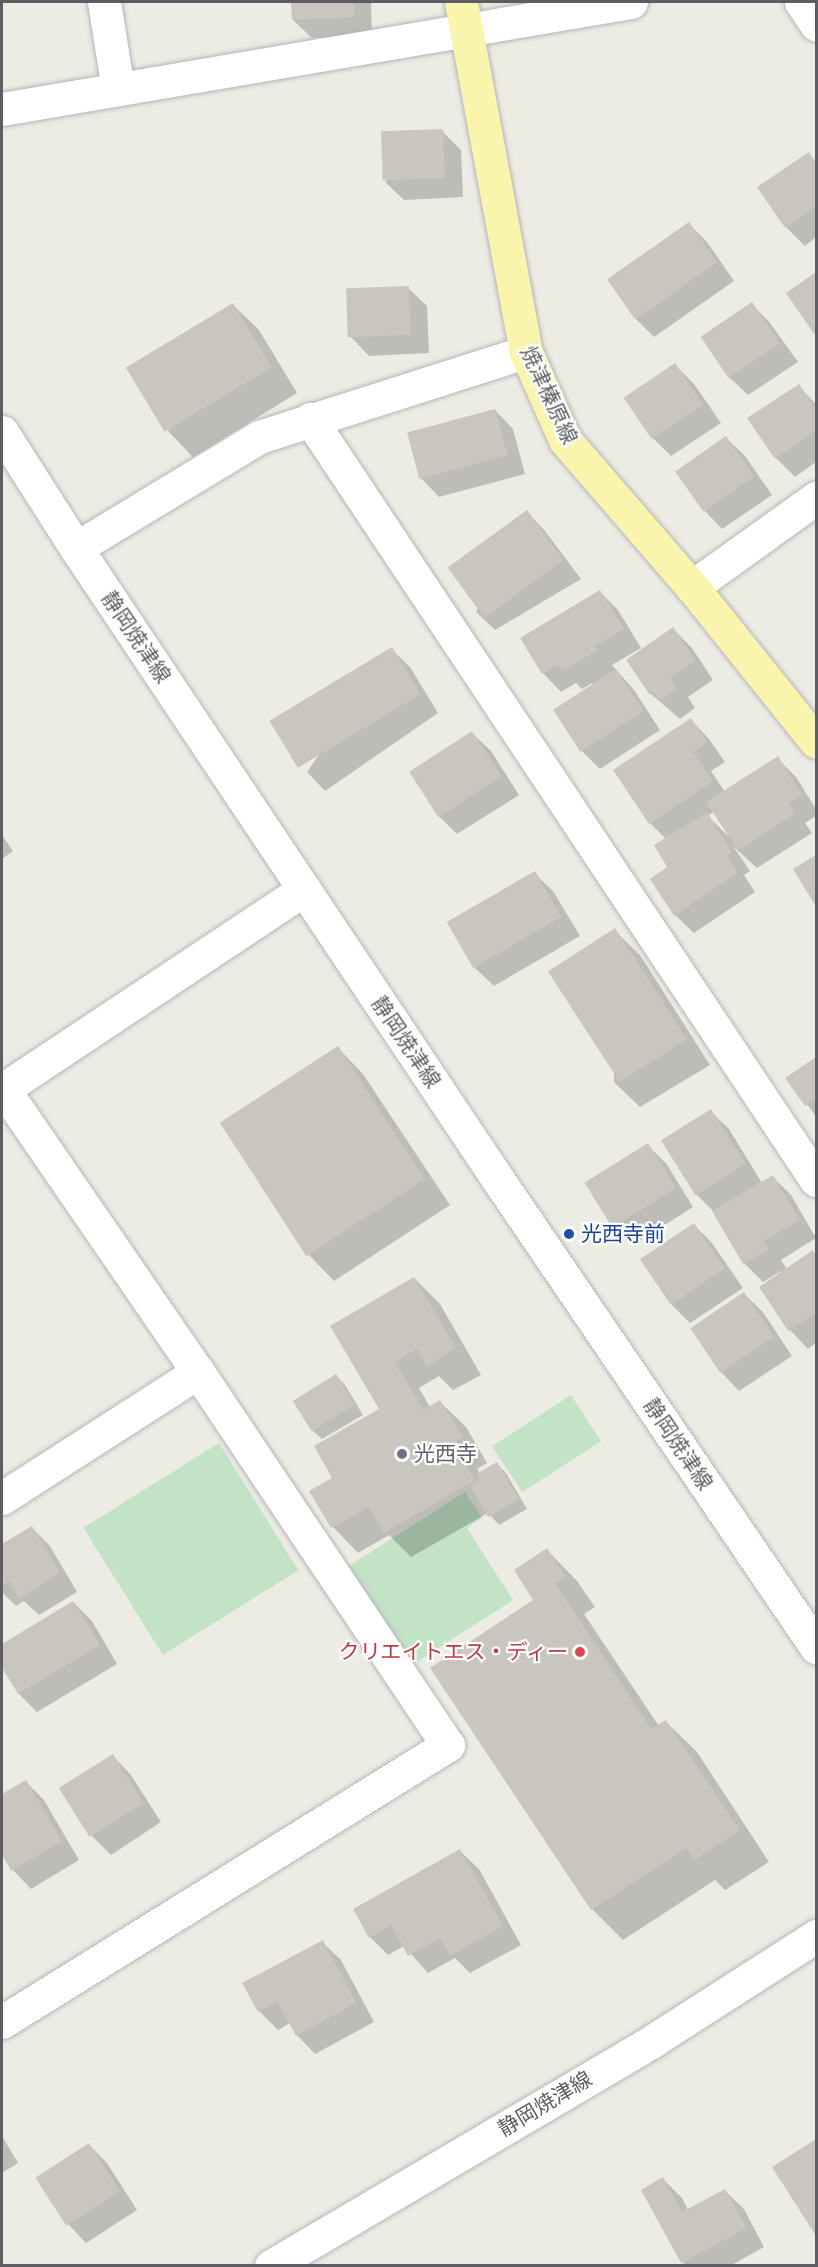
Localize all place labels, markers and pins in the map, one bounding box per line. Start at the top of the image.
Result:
place label: 光西寺前 [581,1221,665,1247]
marker: 光西寺前 [562,1227,576,1241]
place label: 光西寺 [414,1441,477,1467]
marker: 光西寺 [395,1447,409,1461]
place label: クリエイトエス・ディー [337,1639,568,1665]
marker: クリエイトエス・ディー [573,1645,587,1659]

